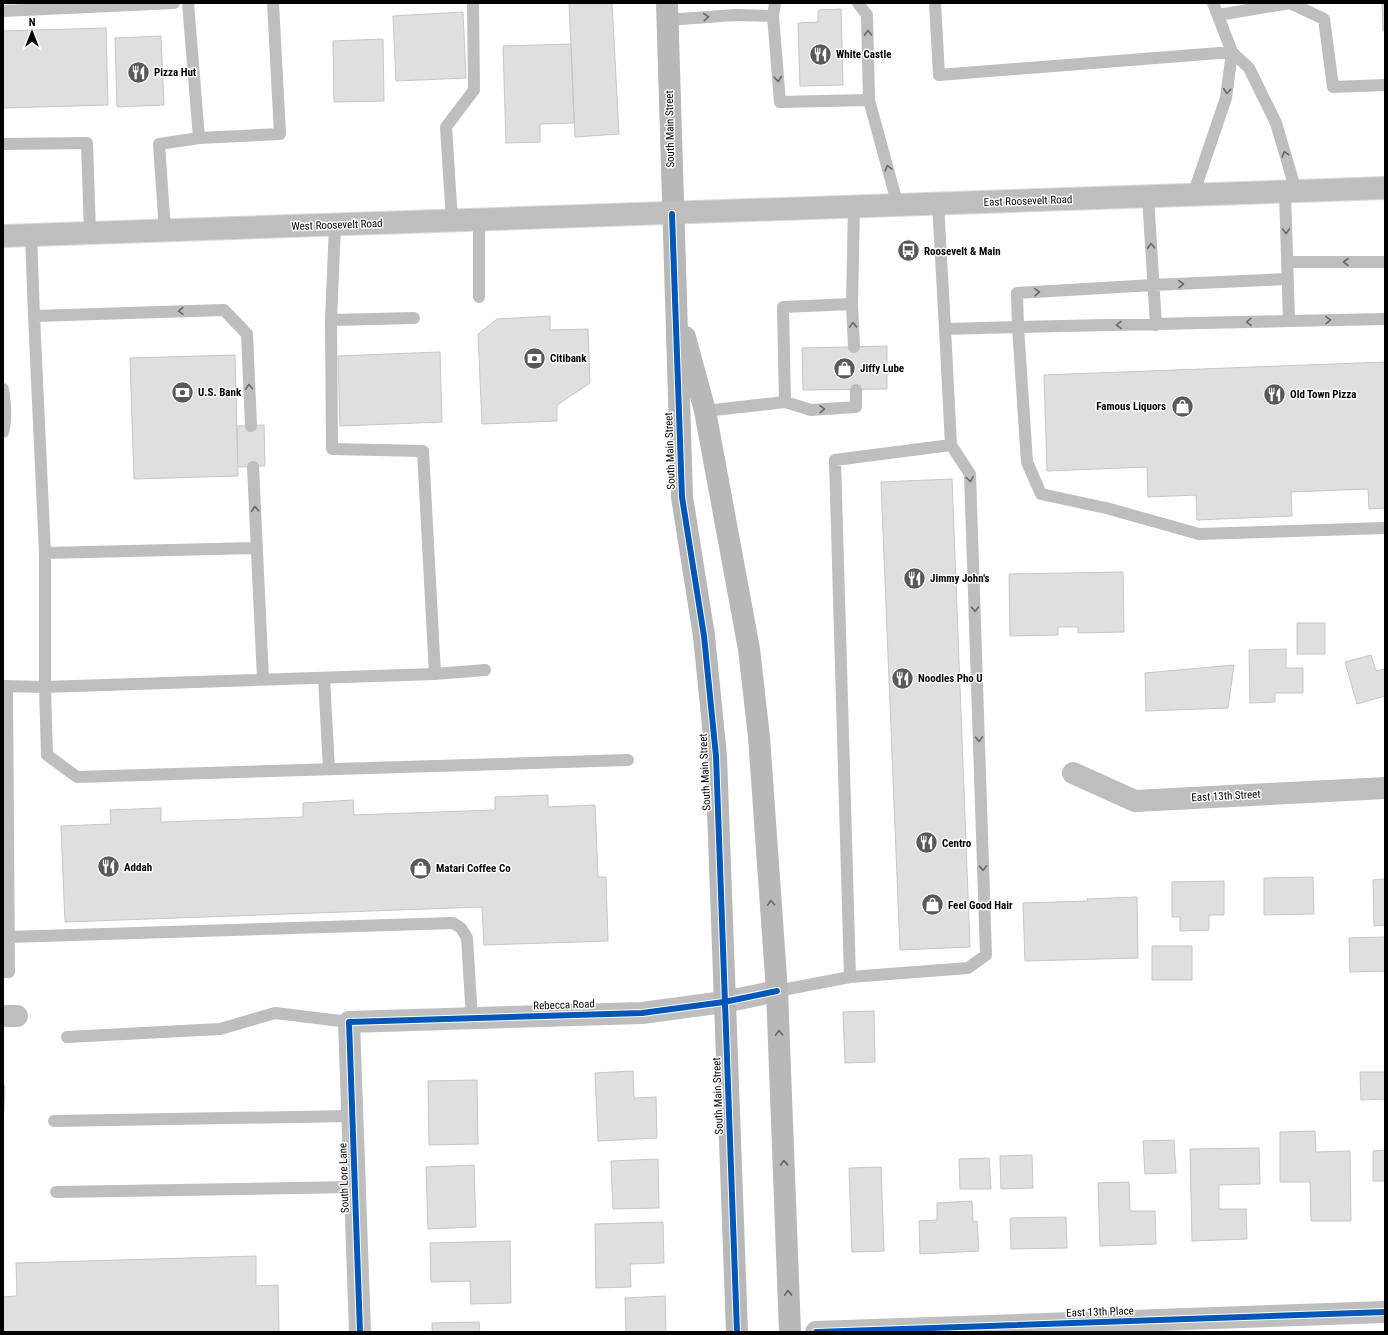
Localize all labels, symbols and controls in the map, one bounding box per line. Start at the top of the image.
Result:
north arrow [12,12,52,52]
one-way arrow [703,13,709,22]
text: N [29,16,36,29]
one-way arrow [863,30,872,36]
restaurant icon: White Castle [807,41,833,67]
place label: White Castle [836,48,891,61]
restaurant icon: Pizza Hut [126,59,152,85]
place label: Pizza Hut [154,66,197,79]
one-way arrow [773,76,782,82]
one-way arrow [1223,88,1232,94]
street label: South Main Street [663,90,677,168]
one-way arrow [1281,151,1290,158]
one-way arrow [884,165,892,171]
street label: East Roosevelt Road [983,193,1073,209]
street label: West Roosevelt Road [291,217,383,233]
one-way arrow [1282,228,1290,234]
bus stop icon: Roosevelt & Main [895,238,921,264]
one-way arrow [1147,243,1156,249]
place label: Roosevelt & Main [924,245,1001,258]
one-way arrow [1343,258,1349,266]
one-way arrow [1178,280,1184,288]
one-way arrow [1034,288,1040,297]
one-way arrow [178,307,184,315]
one-way arrow [1325,316,1331,324]
one-way arrow [1246,318,1252,326]
one-way arrow [1116,321,1122,329]
one-way arrow [849,322,857,328]
bank icon: Citibank [521,345,547,371]
place label: Citibank [550,352,587,365]
shop icon: Jiffy Lube [832,355,858,381]
place label: Jiffy Lube [860,362,904,375]
bank icon: U.S. Bank [170,379,196,405]
restaurant icon: Old Town Pizza [1262,381,1288,407]
one-way arrow [245,384,254,390]
place label: U.S. Bank [198,386,242,399]
place label: Old Town Pizza [1290,388,1357,401]
shop icon: Famous Liquors [1169,393,1195,419]
place label: Famous Liquors [1096,400,1166,413]
one-way arrow [819,405,825,414]
street label: South Main Street [662,412,678,490]
one-way arrow [965,476,974,482]
one-way arrow [251,506,259,512]
restaurant icon: Jimmy John's [901,565,927,591]
place label: Jimmy John's [930,572,989,585]
one-way arrow [970,606,979,612]
restaurant icon: Noodles Pho U [889,665,915,691]
place label: Noodles Pho U [918,672,983,685]
street label: South Main Street [696,733,714,811]
one-way arrow [975,736,983,742]
street label: East 13th Street [1191,788,1261,804]
restaurant icon: Centro [913,830,939,856]
place label: Centro [942,837,972,850]
restaurant icon: Addah [95,854,121,880]
shop icon: Matari Coffee Co [408,855,434,881]
place label: Addah [124,861,152,874]
place label: Matari Coffee Co [436,862,511,875]
one-way arrow [979,865,987,871]
shop icon: Feel Good Hair [920,892,946,918]
place label: Feel Good Hair [948,899,1013,912]
one-way arrow [766,900,775,906]
street label: Rebecca Road [533,997,595,1013]
one-way arrow [775,1030,783,1036]
street label: South Main Street [710,1057,726,1135]
street label: South Lore Lane [336,1143,352,1213]
one-way arrow [779,1160,788,1166]
one-way arrow [784,1290,793,1296]
street label: East 13th Place [1066,1304,1134,1320]

